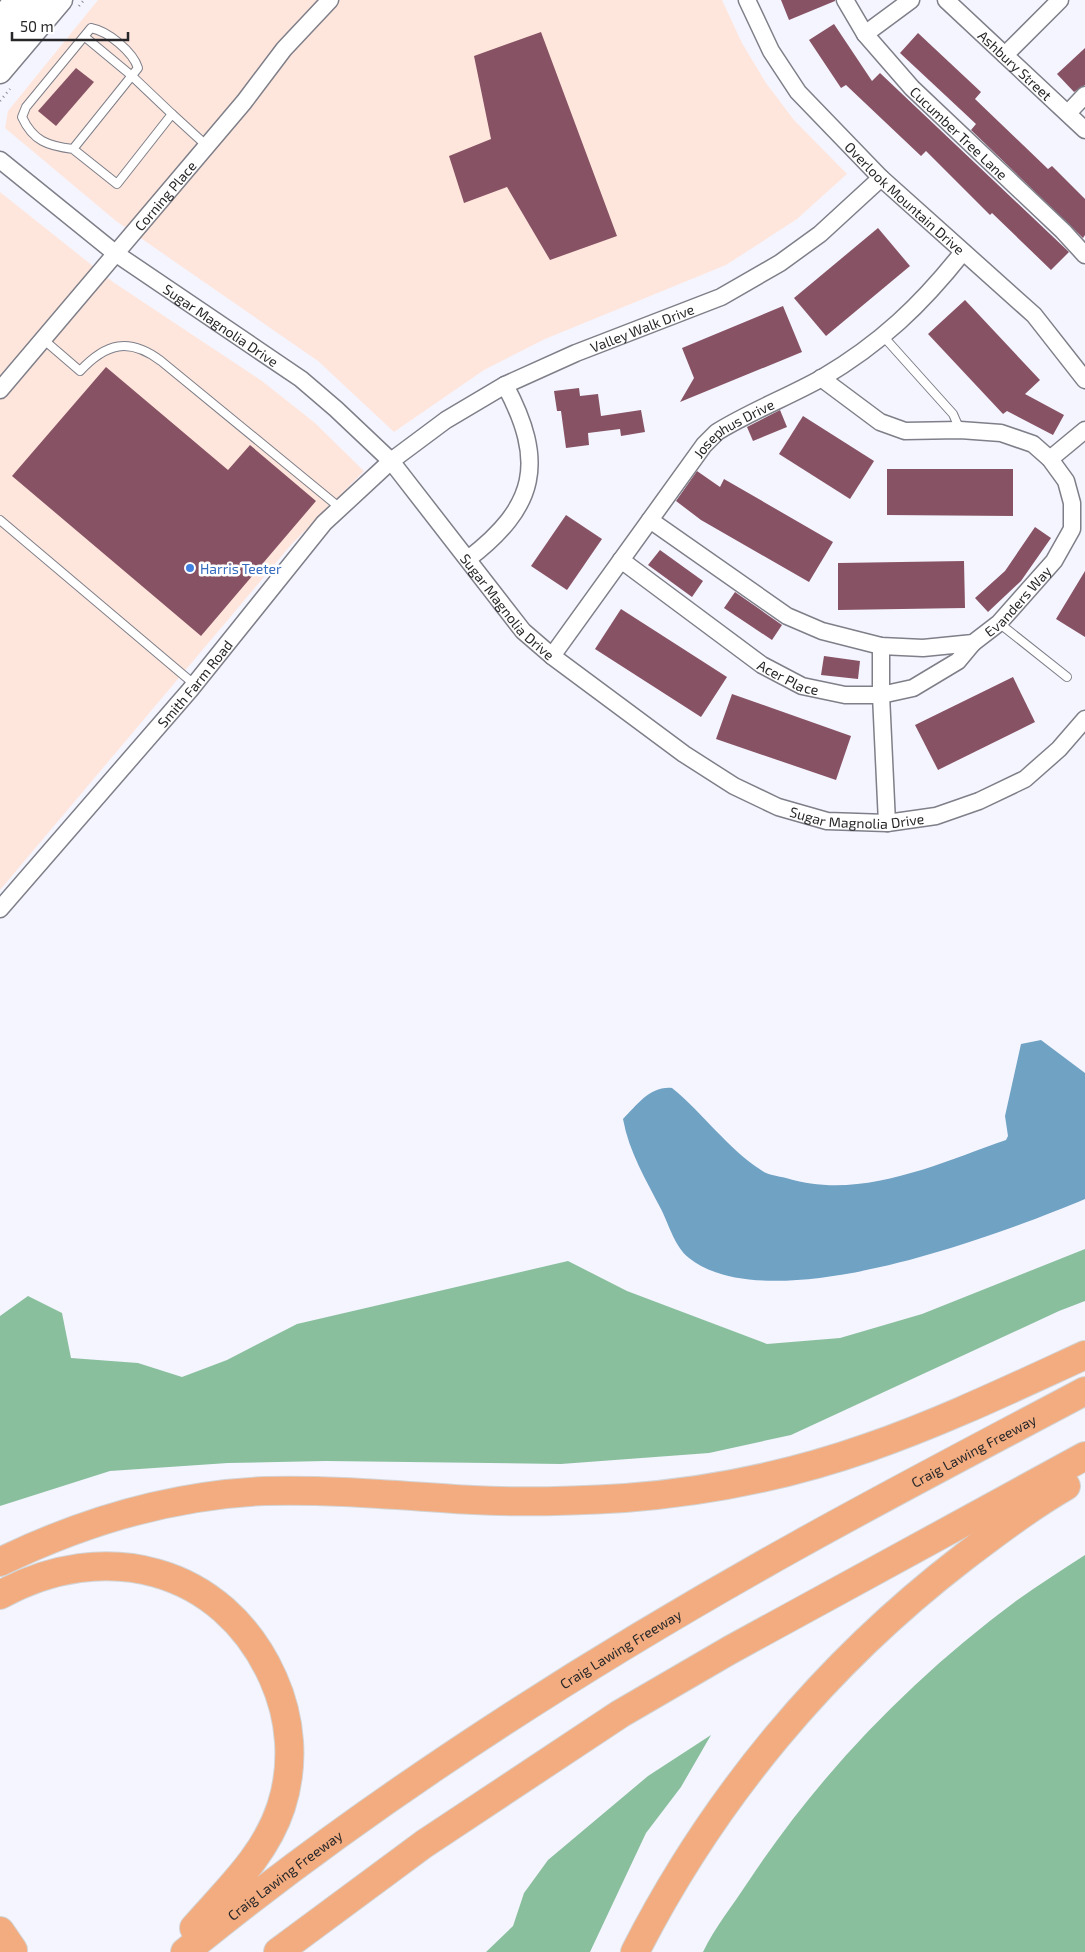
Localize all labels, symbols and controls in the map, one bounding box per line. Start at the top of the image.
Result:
scale bar [12,10,129,42]
text: 50 m [20,17,54,35]
street label: Ashbury Street [975,26,1056,103]
street label: Cucumber Tree Lane [907,83,1011,183]
street label: Overlook Mountain Drive [842,138,968,258]
street label: Corning Place [130,157,199,234]
street label: Sugar Magnolia Drive [160,280,282,370]
street label: Valley Walk Drive [587,300,696,355]
street label: Josephus Drive [689,395,777,461]
street label: Sugar Magnolia Drive [457,550,558,663]
place label: Harris Teeter [200,560,282,577]
marker: Harris Teeter [184,562,196,574]
street label: Evanders Way [981,562,1055,640]
street label: Smith Farm Road [153,636,236,730]
street label: Acer Place [755,656,820,698]
street label: Sugar Magnolia Drive [788,802,925,832]
street label: Craig Lawing Freeway [908,1410,1039,1490]
street label: Craig Lawing Freeway [556,1605,685,1692]
street label: Craig Lawing Freeway [224,1826,346,1923]

